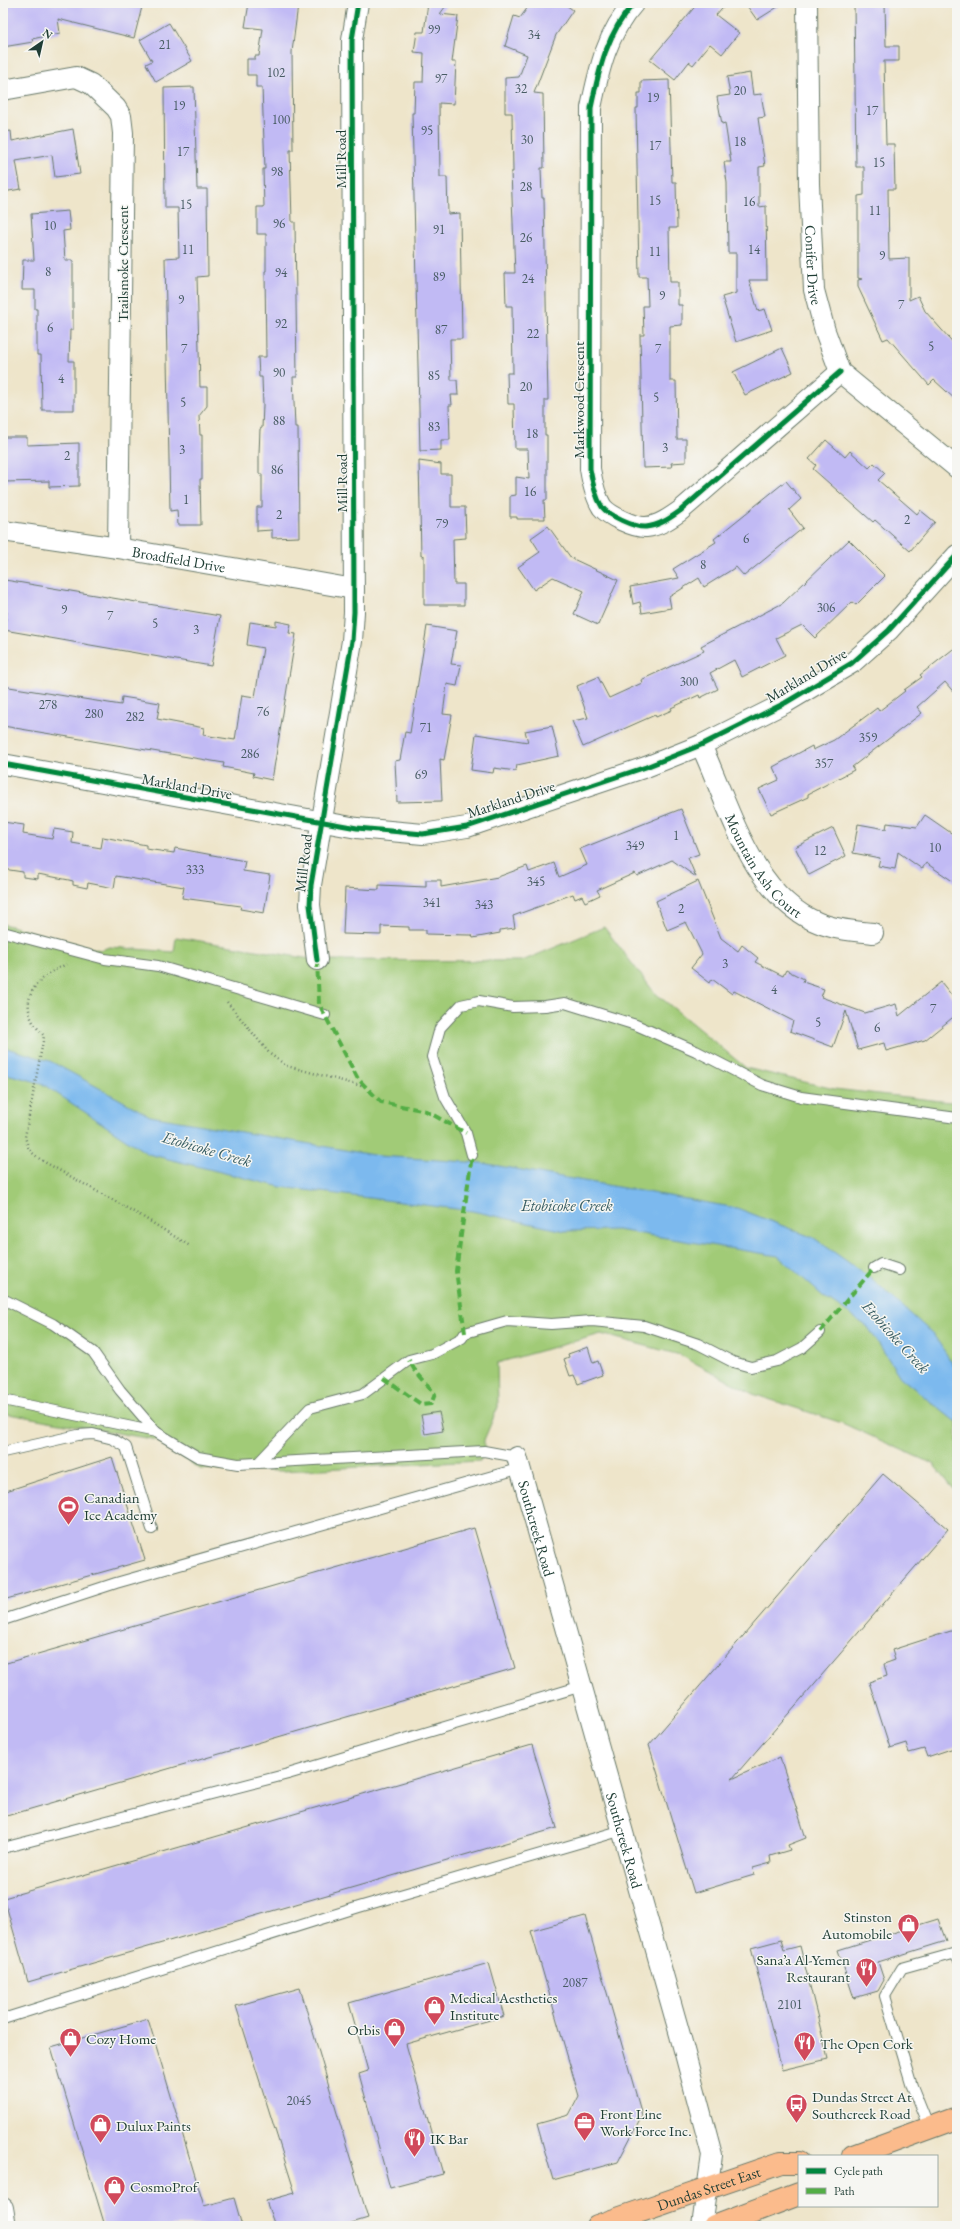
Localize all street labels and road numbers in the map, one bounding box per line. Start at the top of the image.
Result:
street label: Mill Road [331,129,350,188]
street label: Trailsmoke Crescent [113,205,132,323]
street label: Conifer Drive [801,224,827,307]
street label: Markwood Crescent [569,341,588,459]
street label: Mill Road [332,453,351,512]
street label: Broadfield Drive [131,541,227,576]
street label: Markland Drive [762,643,850,707]
street label: Markland Drive [140,769,234,803]
street label: Markland Drive [465,776,558,822]
street label: Mountain Ash Court [721,811,806,922]
street label: Mill Road [290,832,316,893]
street label: Southcreek Road [515,1478,560,1579]
street label: Southcreek Road [602,1790,648,1891]
street label: Dundas Street East [654,2161,763,2214]

